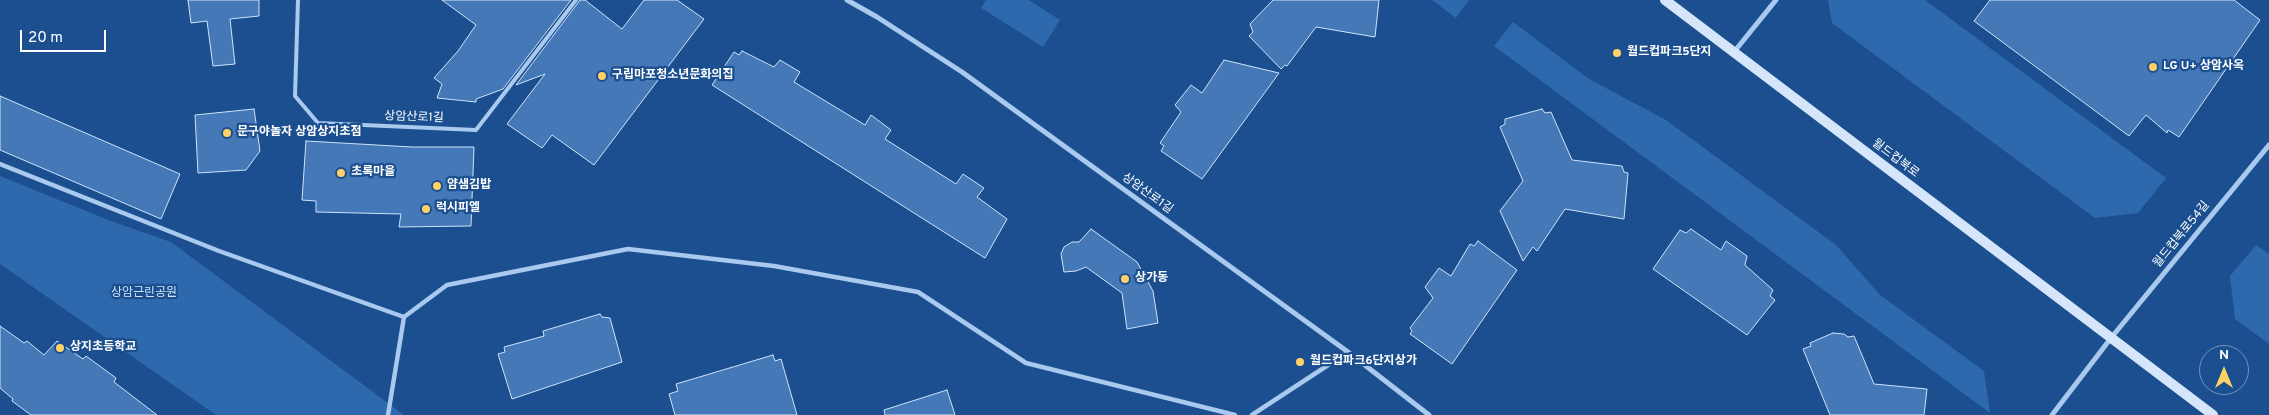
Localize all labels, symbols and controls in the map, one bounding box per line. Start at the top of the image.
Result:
scale bar [22,20,109,52]
text: 20 m [28,29,63,48]
place label: 월드컵파크5단지 [1627,46,1712,60]
marker: 월드컵파크5단지 [1611,47,1623,59]
place label: LG U+ 상암사옥 [2163,60,2244,74]
marker: LG U+ 상암사옥 [2147,61,2159,73]
place label: 구립마포청소년문화의집 [612,69,733,83]
marker: 구립마포청소년문화의집 [596,70,608,82]
street label: 상암산로1길 [384,110,444,126]
place label: 문구야놀자 상암상지초점 [237,126,361,140]
marker: 문구야놀자 상암상지초점 [221,127,233,139]
street label: 월드컵북로 [1869,137,1921,181]
place label: 초록마을 [351,166,395,180]
marker: 초록마을 [335,167,347,179]
street label: 상암산로1길 [1119,171,1175,217]
place label: 얌샘김밥 [447,179,491,193]
marker: 얌샘김밥 [431,180,443,192]
street label: 월드컵북로54길 [2151,199,2213,271]
place label: 럭시피엘 [436,202,480,216]
marker: 럭시피엘 [420,203,432,215]
place label: 상가동 [1135,272,1168,286]
marker: 상가동 [1119,273,1131,285]
park label: 상암근린공원 [111,287,177,301]
place label: 상지초등학교 [70,341,136,355]
marker: 상지초등학교 [54,342,66,354]
north arrow [2199,345,2249,395]
text: N [2219,347,2229,364]
place label: 월드컵파크6단지상가 [1310,355,1417,369]
marker: 월드컵파크6단지상가 [1294,356,1306,368]

